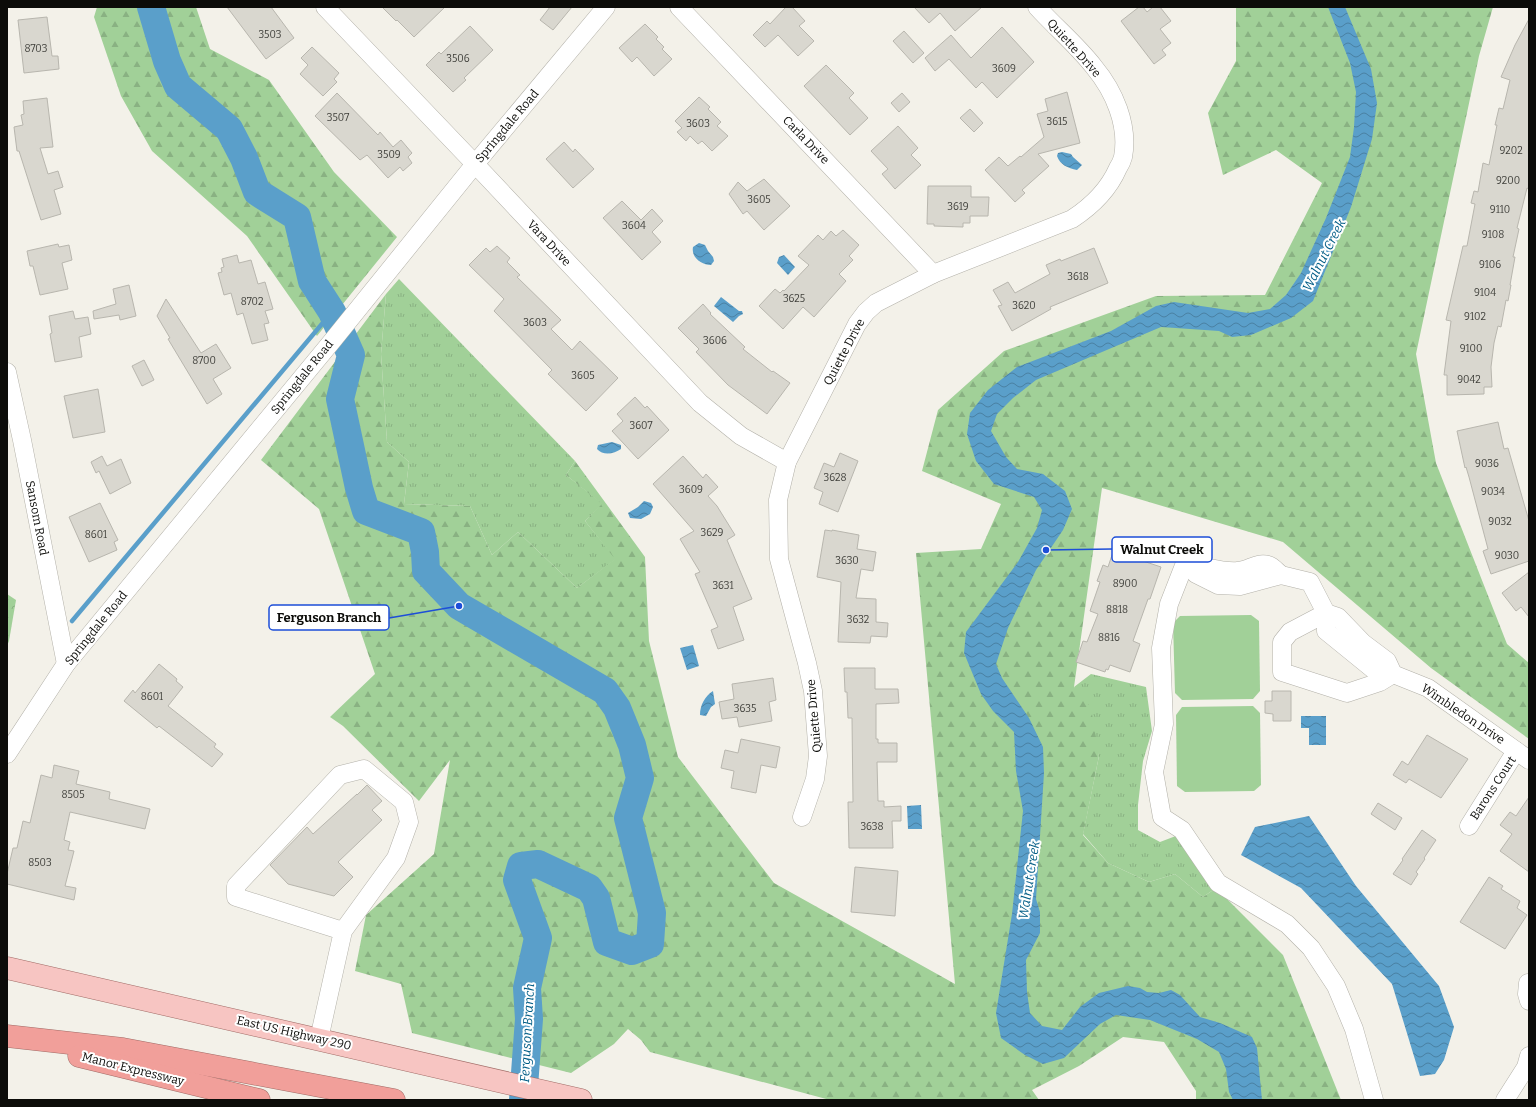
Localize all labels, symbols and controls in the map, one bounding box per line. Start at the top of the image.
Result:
street label: Quiette Drive [1044,16,1104,80]
house number: 3503 [258,29,282,41]
house number: 8703 [25,43,48,55]
house number: 3506 [446,53,470,65]
house number: 3609 [992,63,1016,75]
street label: Springdale Road [472,87,542,165]
house number: 3507 [327,112,349,124]
street label: Carla Drive [780,113,832,167]
house number: 3615 [1047,116,1067,128]
house number: 3603 [686,118,710,130]
house number: 9202 [1499,145,1523,157]
house number: 3509 [377,149,401,161]
house number: 9200 [1496,175,1520,187]
house number: 3605 [747,194,771,206]
house number: 3619 [947,201,969,213]
house number: 9110 [1490,204,1510,216]
water label: Walnut Creek [1299,216,1349,294]
street label: Vara Drive [524,217,574,269]
house number: 3604 [622,220,646,232]
house number: 9108 [1482,229,1504,241]
house number: 9106 [1479,259,1501,271]
house number: 3618 [1067,271,1089,283]
house number: 9104 [1474,287,1496,299]
house number: 3625 [783,293,805,305]
house number: 8702 [241,296,263,308]
house number: 3620 [1012,300,1036,312]
house number: 9102 [1464,311,1486,323]
street label: Quiette Drive [821,316,867,388]
house number: 3603 [523,317,547,329]
house number: 3606 [703,335,727,347]
street label: Springdale Road [268,337,336,417]
house number: 9100 [1460,343,1482,355]
house number: 8700 [192,355,216,367]
house number: 3605 [571,370,595,382]
house number: 9042 [1457,374,1481,386]
house number: 3607 [630,420,653,432]
house number: 9036 [1475,458,1499,470]
house number: 3628 [824,472,846,484]
street label: Sansom Road [23,479,51,557]
house number: 3609 [679,484,703,496]
house number: 9034 [1481,486,1505,498]
house number: 9032 [1488,516,1512,528]
house number: 3629 [701,527,724,539]
house number: 8601 [85,529,107,541]
callout: Walnut Creek [1112,537,1212,562]
text: Walnut Creek [1120,542,1204,557]
house number: 9030 [1495,550,1519,562]
house number: 3630 [835,555,859,567]
house number: 8900 [1113,578,1137,590]
house number: 3631 [712,580,734,592]
street label: Springdale Road [62,588,130,668]
house number: 8818 [1106,604,1128,616]
callout: Ferguson Branch [269,605,389,630]
text: Ferguson Branch [277,610,382,625]
house number: 3632 [847,614,869,626]
house number: 8816 [1098,632,1120,644]
street label: Quiette Drive [804,679,824,753]
street label: Wimbledon Drive [1419,681,1507,747]
house number: 8601 [141,691,163,703]
house number: 3635 [734,703,756,715]
street label: Barons Court [1467,753,1519,822]
house number: 8505 [61,789,85,801]
house number: 3638 [860,821,884,833]
water label: Walnut Creek [1015,839,1043,920]
house number: 8503 [28,857,52,869]
water label: Ferguson Branch [517,983,537,1083]
street label: East US Highway 290 [235,1013,353,1053]
street label: Manor Expressway [80,1050,186,1089]

